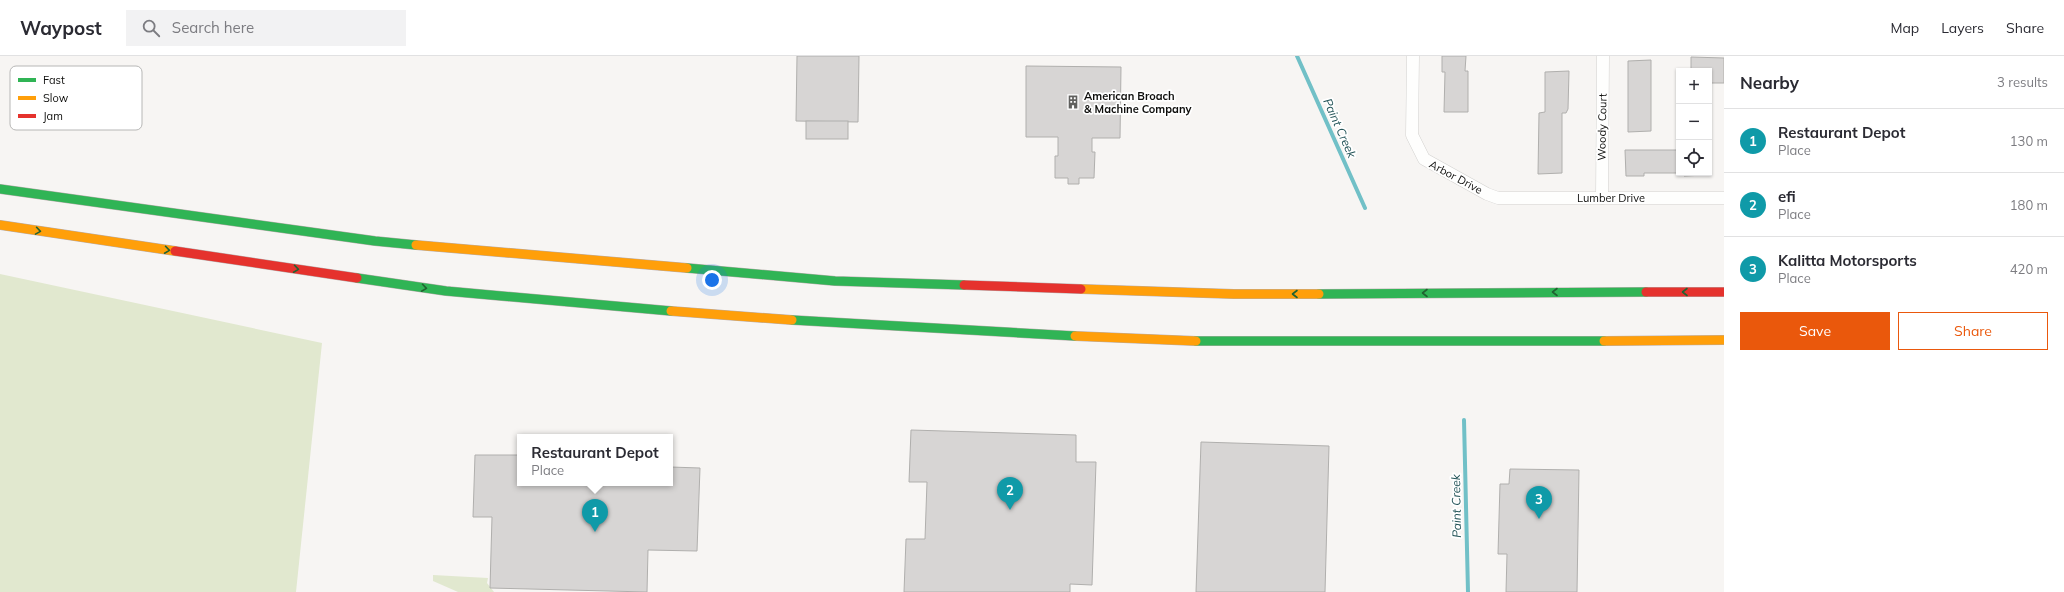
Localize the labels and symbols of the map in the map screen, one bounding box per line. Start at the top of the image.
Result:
legend [10,66,142,130]
text: Fast [43,73,65,87]
place label: American Broach & Machine Company [1084,89,1191,116]
text: Slow [43,91,69,105]
street label: Woody Court [1594,93,1610,161]
building icon: American Broach & Machine Company [1065,94,1081,110]
water label: Paint Creek [1320,96,1360,161]
text: Jam [43,109,63,123]
street label: Arbor Drive [1427,157,1485,197]
street label: Lumber Drive [1577,191,1645,205]
one-way arrow [35,226,42,235]
one-way arrow [164,245,170,254]
one-way arrow [293,264,299,273]
your location [702,270,722,290]
one-way arrow [421,283,427,292]
one-way arrow [1552,288,1558,296]
one-way arrow [1682,288,1688,296]
one-way arrow [1422,289,1428,297]
one-way arrow [1292,290,1298,298]
water label: Paint Creek [1448,473,1464,538]
pin: 2 [997,477,1023,510]
pin: 3 [1526,486,1552,519]
pin: 1 [582,499,608,532]

